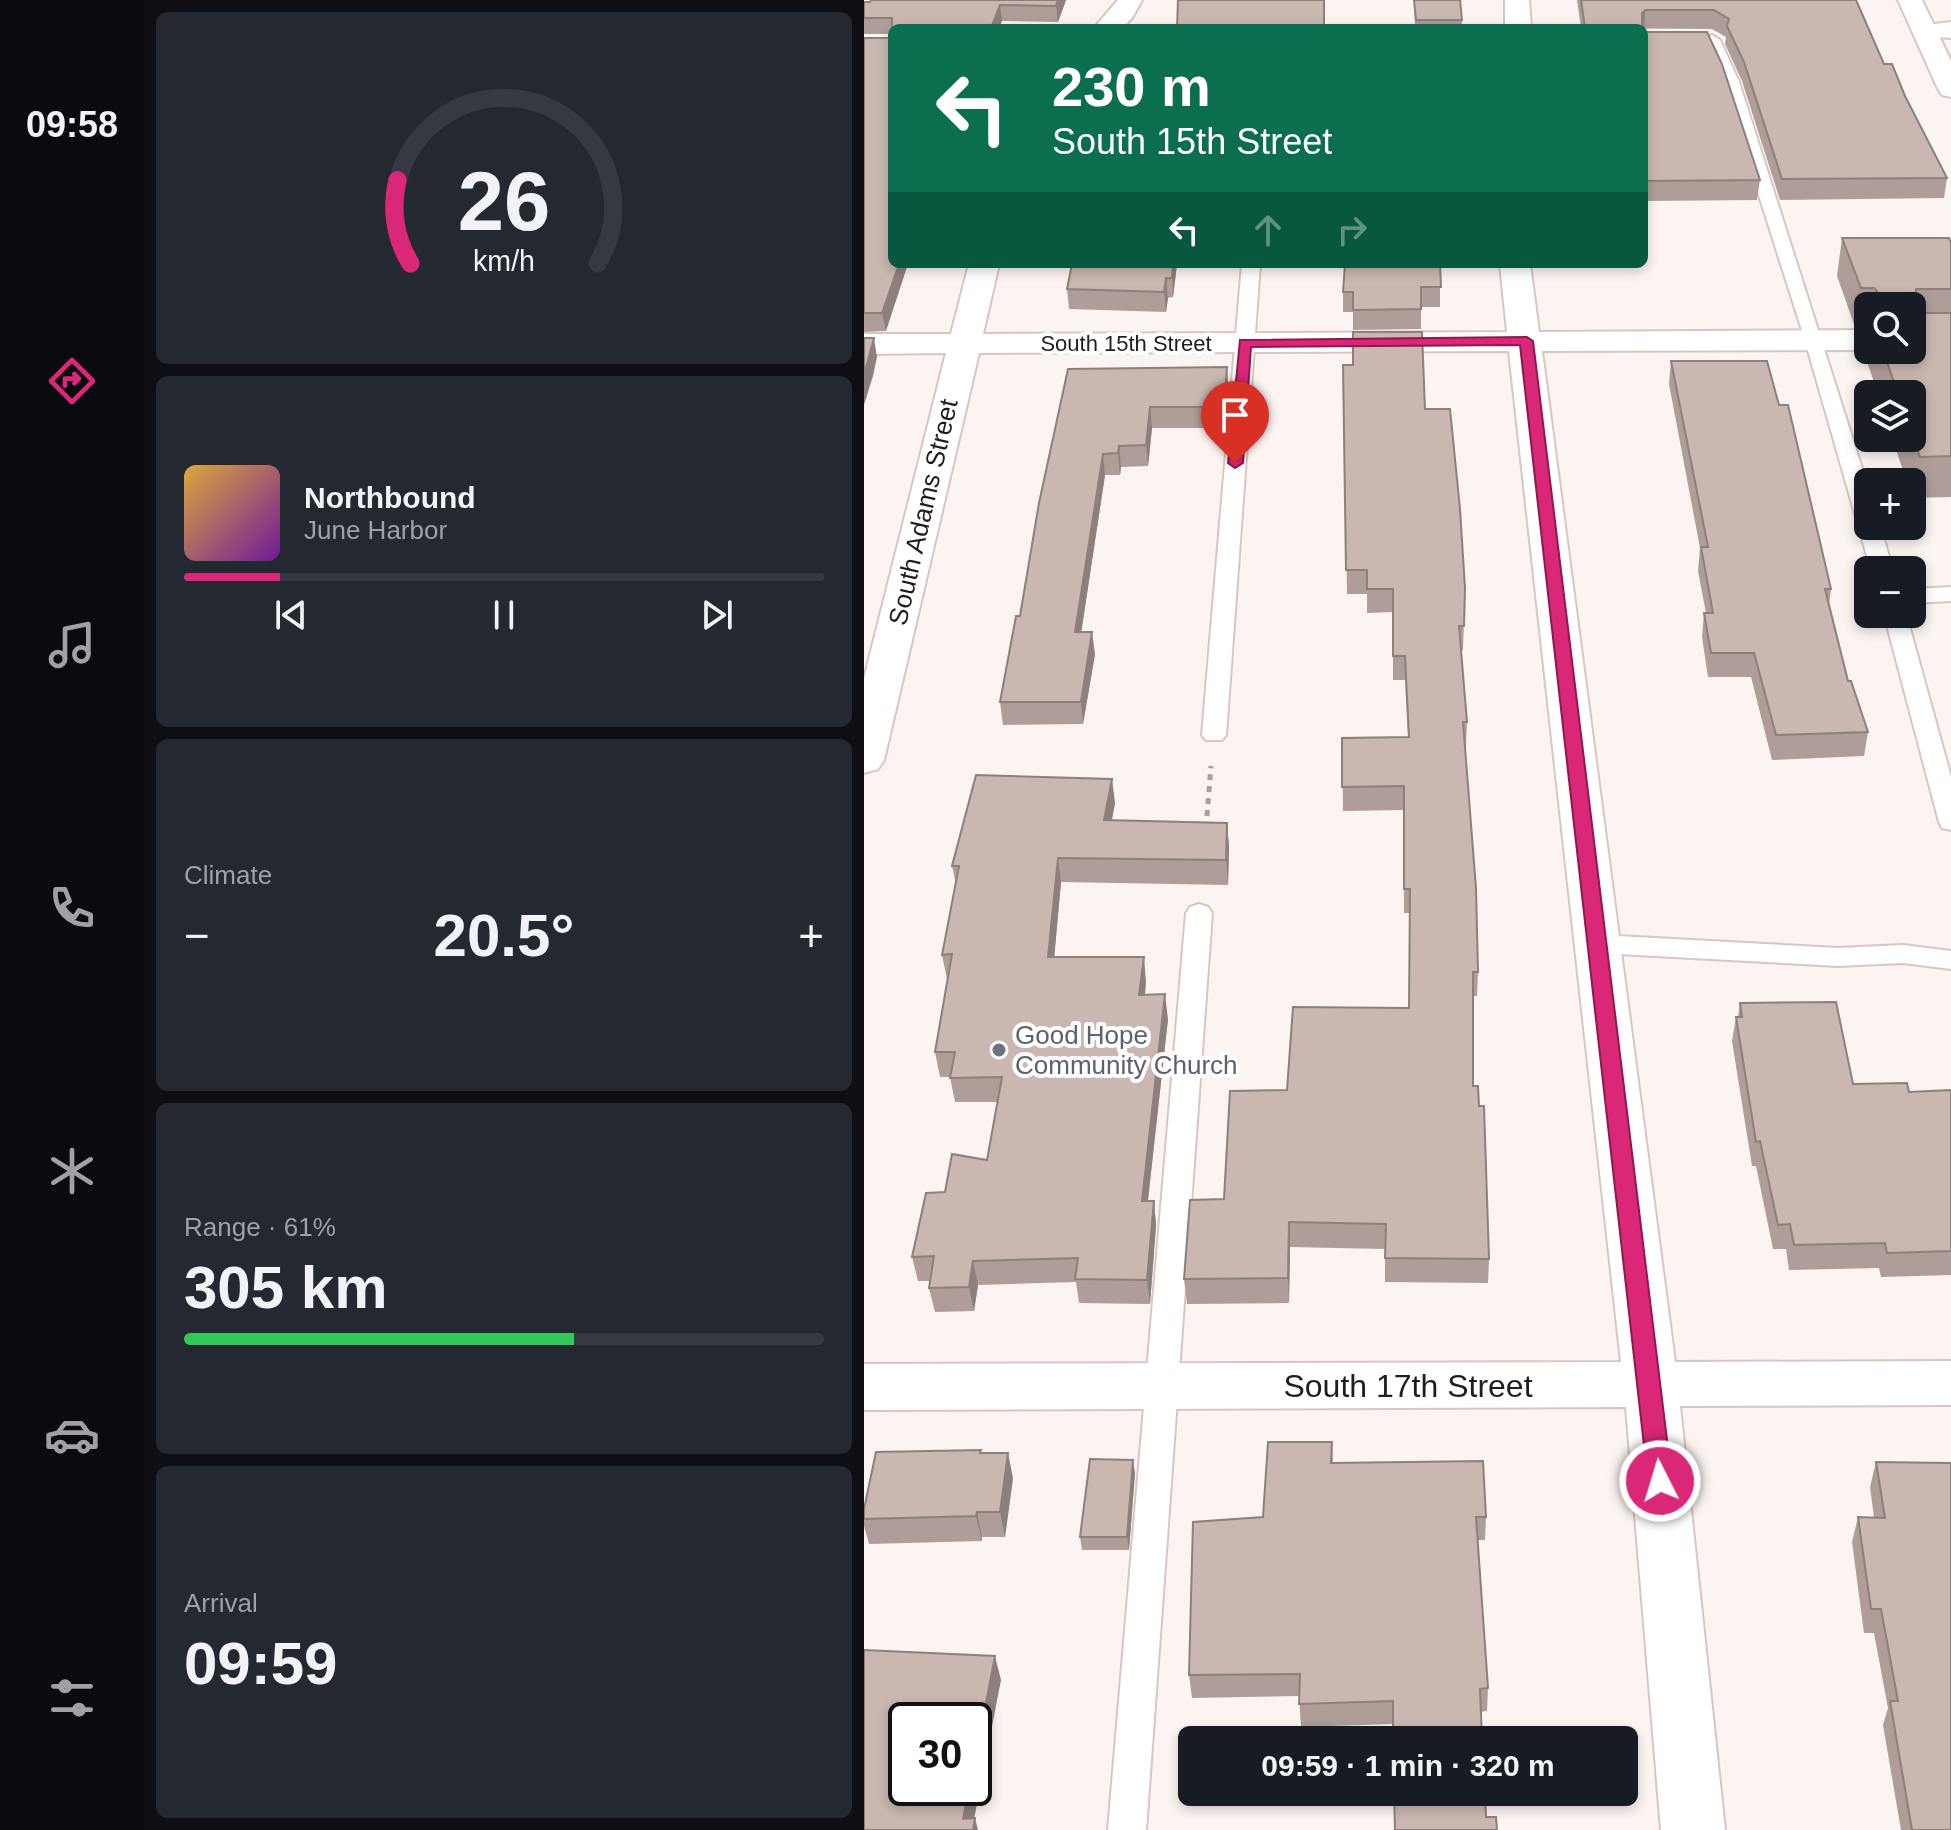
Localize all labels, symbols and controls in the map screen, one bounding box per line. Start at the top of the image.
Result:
text: 230 m [1052,55,1211,118]
icon: left [920,56,1024,160]
text: 09:58 [26,104,118,145]
text: South 15th Street [1052,121,1332,162]
text: 26 [458,154,550,247]
icon: left [1162,208,1206,252]
icon: ahead [1246,208,1290,252]
icon: right [1330,208,1374,252]
text: km/h [473,245,535,277]
map controls [1854,292,1926,628]
button: search [1854,292,1926,364]
street label: South 15th Street [1040,331,1212,356]
icon: directions [44,353,100,409]
button: layers [1854,380,1926,452]
pin [1201,381,1269,463]
icon: arrive [1213,393,1257,437]
street label: South Adams Street [882,395,964,628]
button: + [1854,468,1926,540]
text: Northbound [304,481,476,514]
text: June Harbor [304,515,447,545]
button: − [1854,556,1926,628]
icon: previous [269,593,313,637]
icon: pause [482,593,526,637]
icon: next [695,593,739,637]
icon: music [44,617,100,673]
text: Climate [184,860,272,890]
icon: phone [44,880,100,936]
text: 20.5° [434,902,574,969]
text: − [184,911,210,960]
text: + [798,911,824,960]
place label: Good Hope Community Church [1015,1020,1238,1080]
marker: Good Hope Community Church [990,1041,1008,1059]
icon: climate [44,1143,100,1199]
text: Range · 61% [184,1212,336,1242]
text: 305 km [184,1254,388,1321]
street label: South 17th Street [1283,1368,1533,1404]
icon: car [44,1407,100,1463]
position arrow [1618,1439,1702,1523]
text: Arrival [184,1588,258,1618]
text: 09:59 [184,1630,337,1697]
icon: filters [44,1670,100,1726]
speed limit sign: 30 [888,1702,992,1806]
text: 09:59 · 1 min · 320 m [1261,1749,1555,1782]

